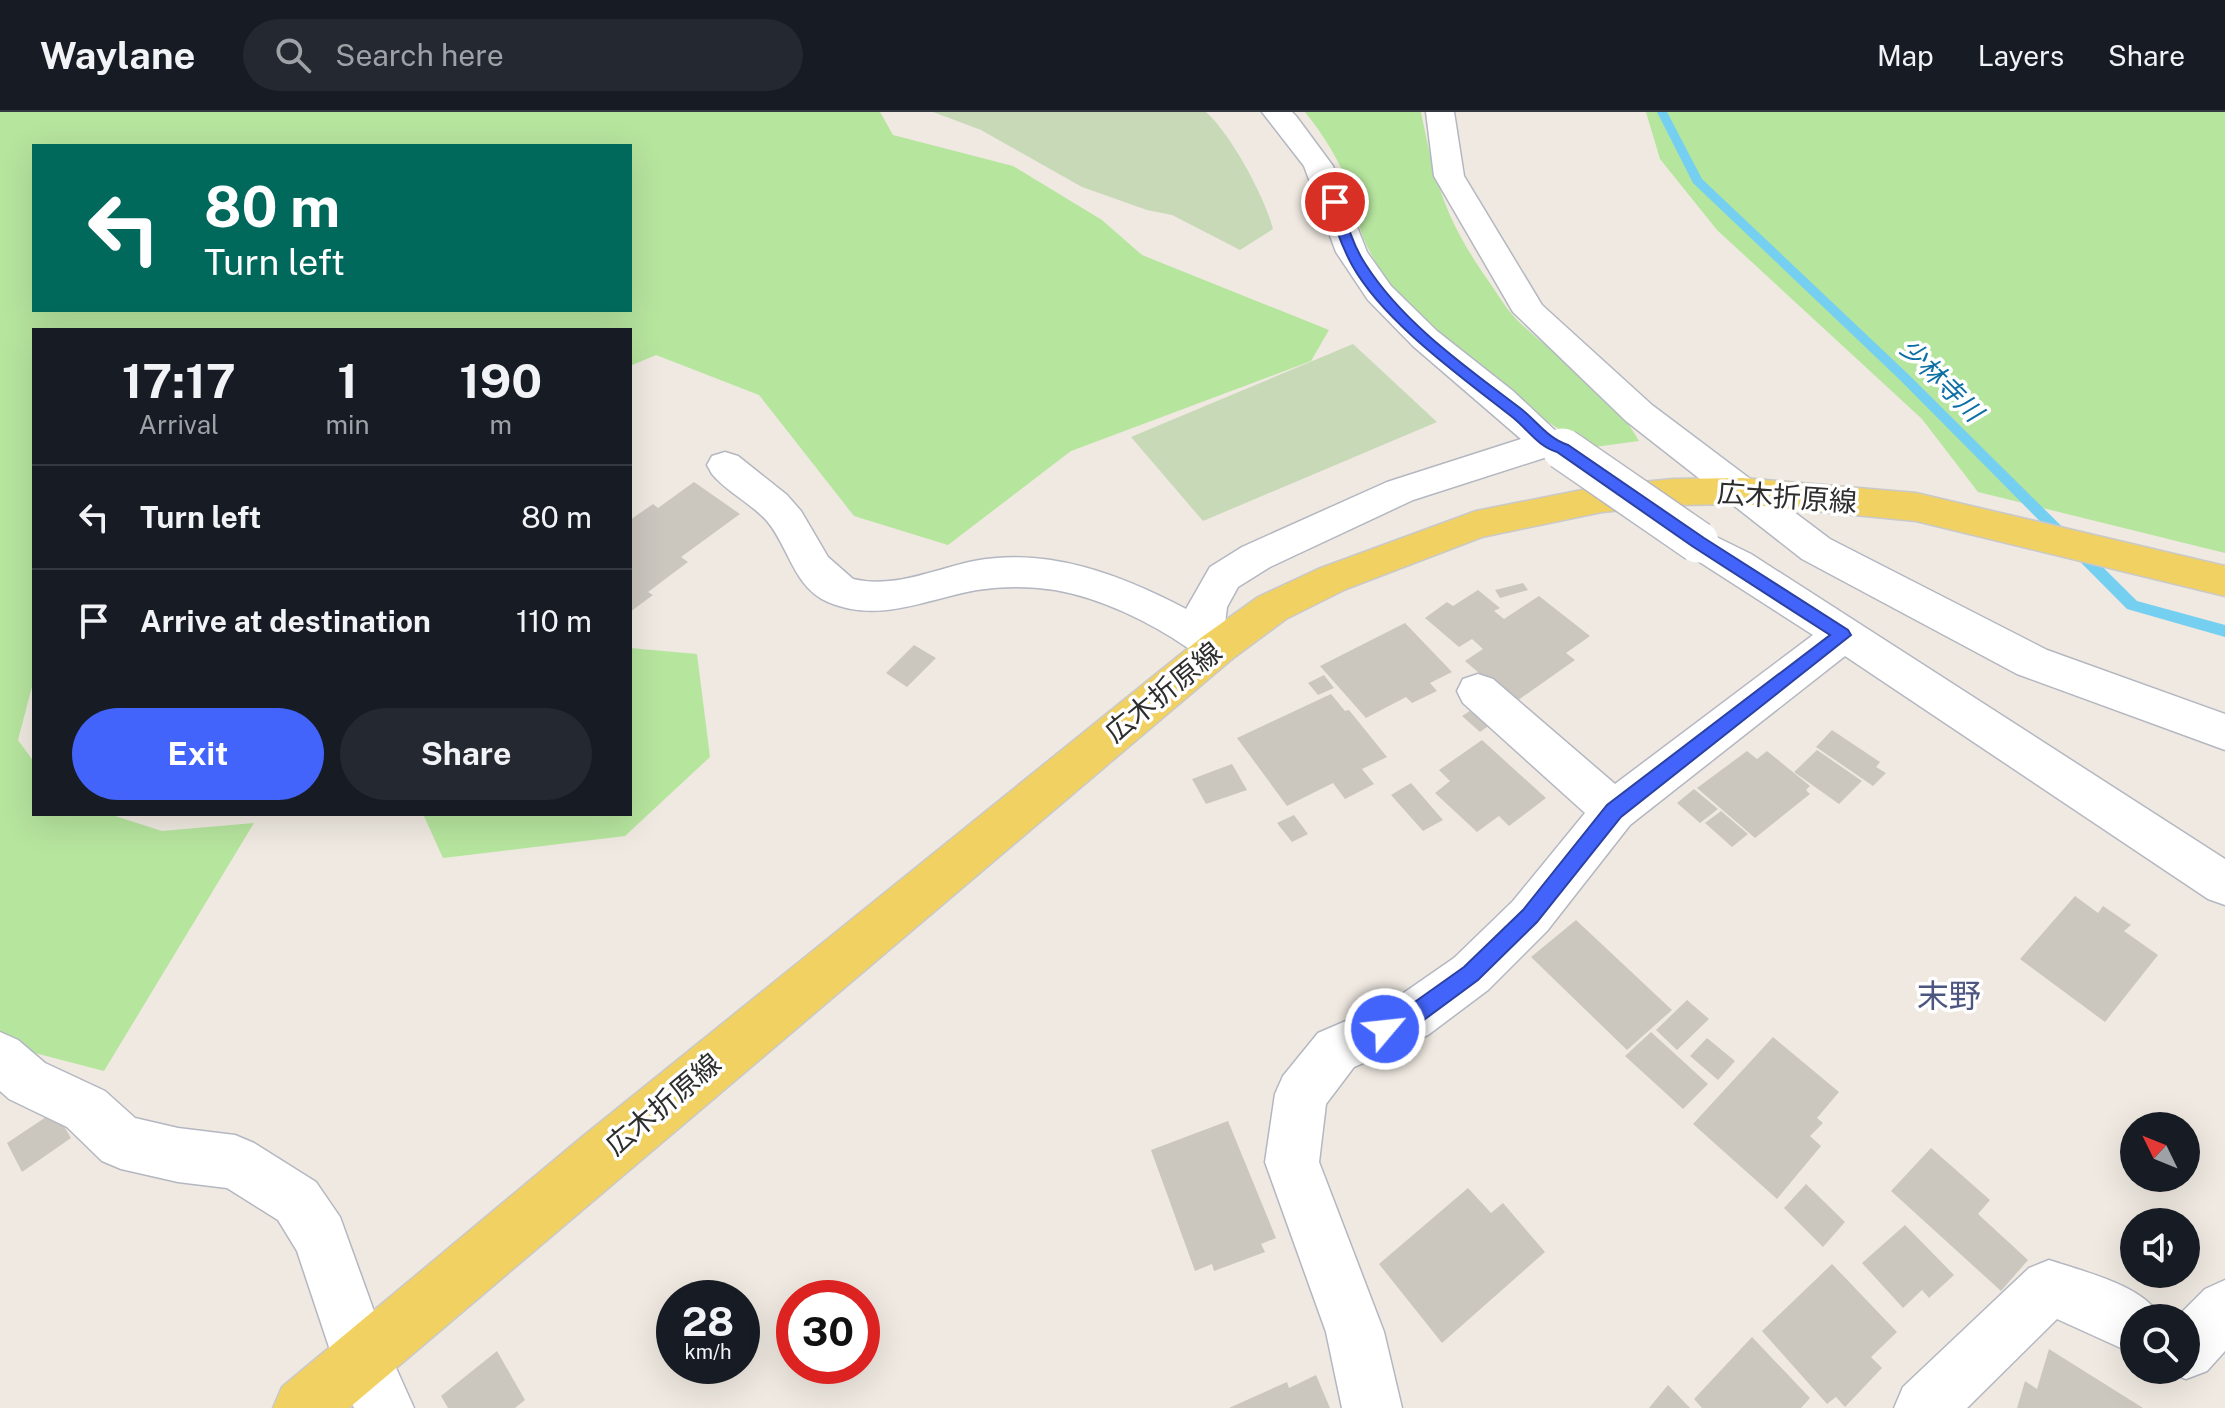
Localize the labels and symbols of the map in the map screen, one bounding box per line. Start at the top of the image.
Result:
pin [1301,168,1369,236]
water label: 少林寺川 [1894,332,1991,429]
street label: 広木折原線 [1716,475,1858,518]
street label: 広木折原線 [1098,635,1227,748]
district label: 末野 [1917,977,1981,1014]
position arrow [1343,987,1427,1071]
street label: 広木折原線 [598,1046,727,1161]
north arrow [2120,1112,2200,1192]
speed limit sign: 30 [776,1280,880,1384]

